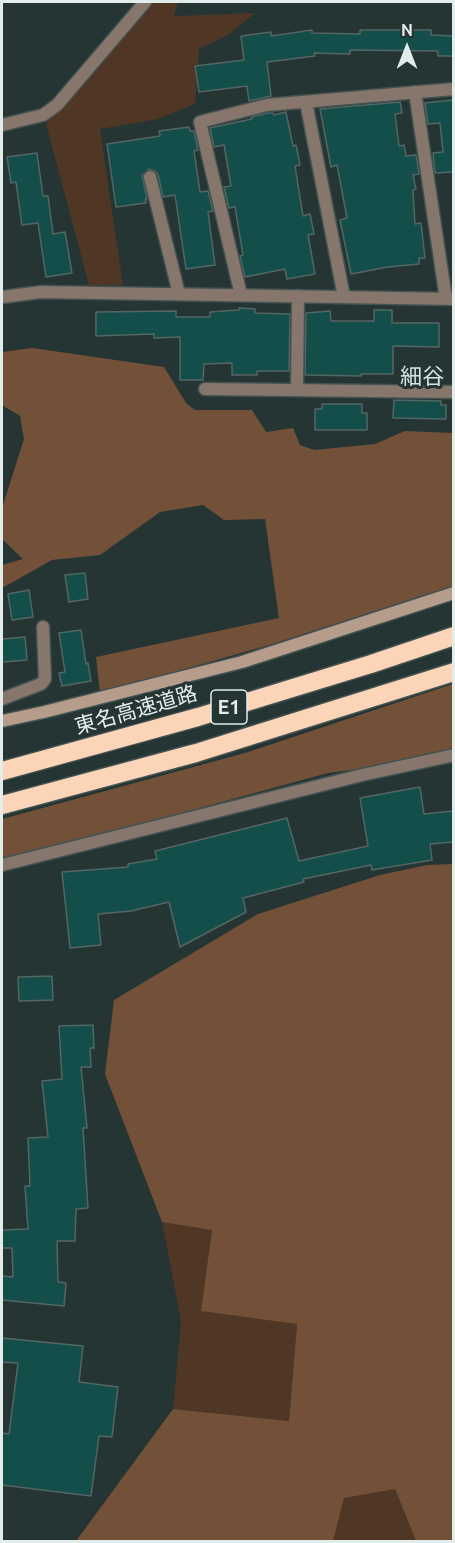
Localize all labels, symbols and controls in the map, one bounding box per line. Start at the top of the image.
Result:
north arrow [377,18,437,78]
text: N [401,21,413,39]
district label: 細谷 [400,364,444,390]
street label: 東名高速道路 [72,681,200,739]
road number: E1 [211,690,247,724]

